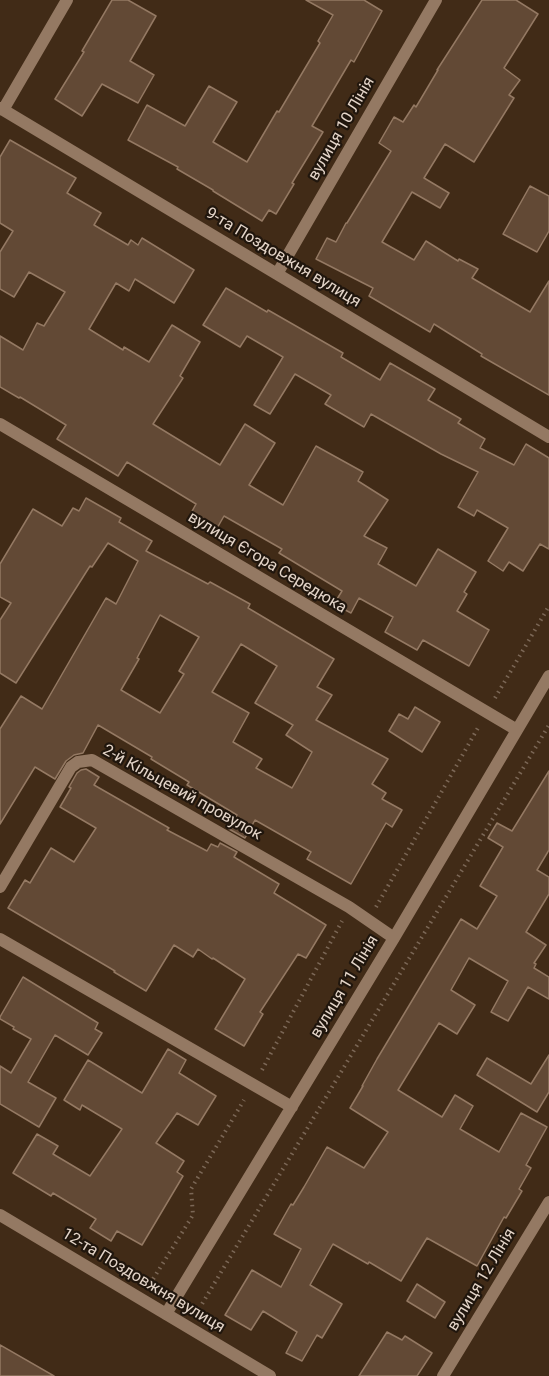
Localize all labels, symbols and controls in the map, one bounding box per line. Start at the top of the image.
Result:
street label: вулиця 10 Лінія [305,74,379,184]
street label: 9-та Поздовжня вулиця [202,204,364,312]
street label: вулиця Єгора Середюка [184,508,350,618]
street label: 2-й Кільцевий провулок [99,741,265,845]
street label: вулиця 11 Лінія [307,932,383,1042]
street label: 12-та Поздовжня вулиця [58,1225,228,1337]
street label: вулиця 12 Лінія [444,1225,520,1335]

